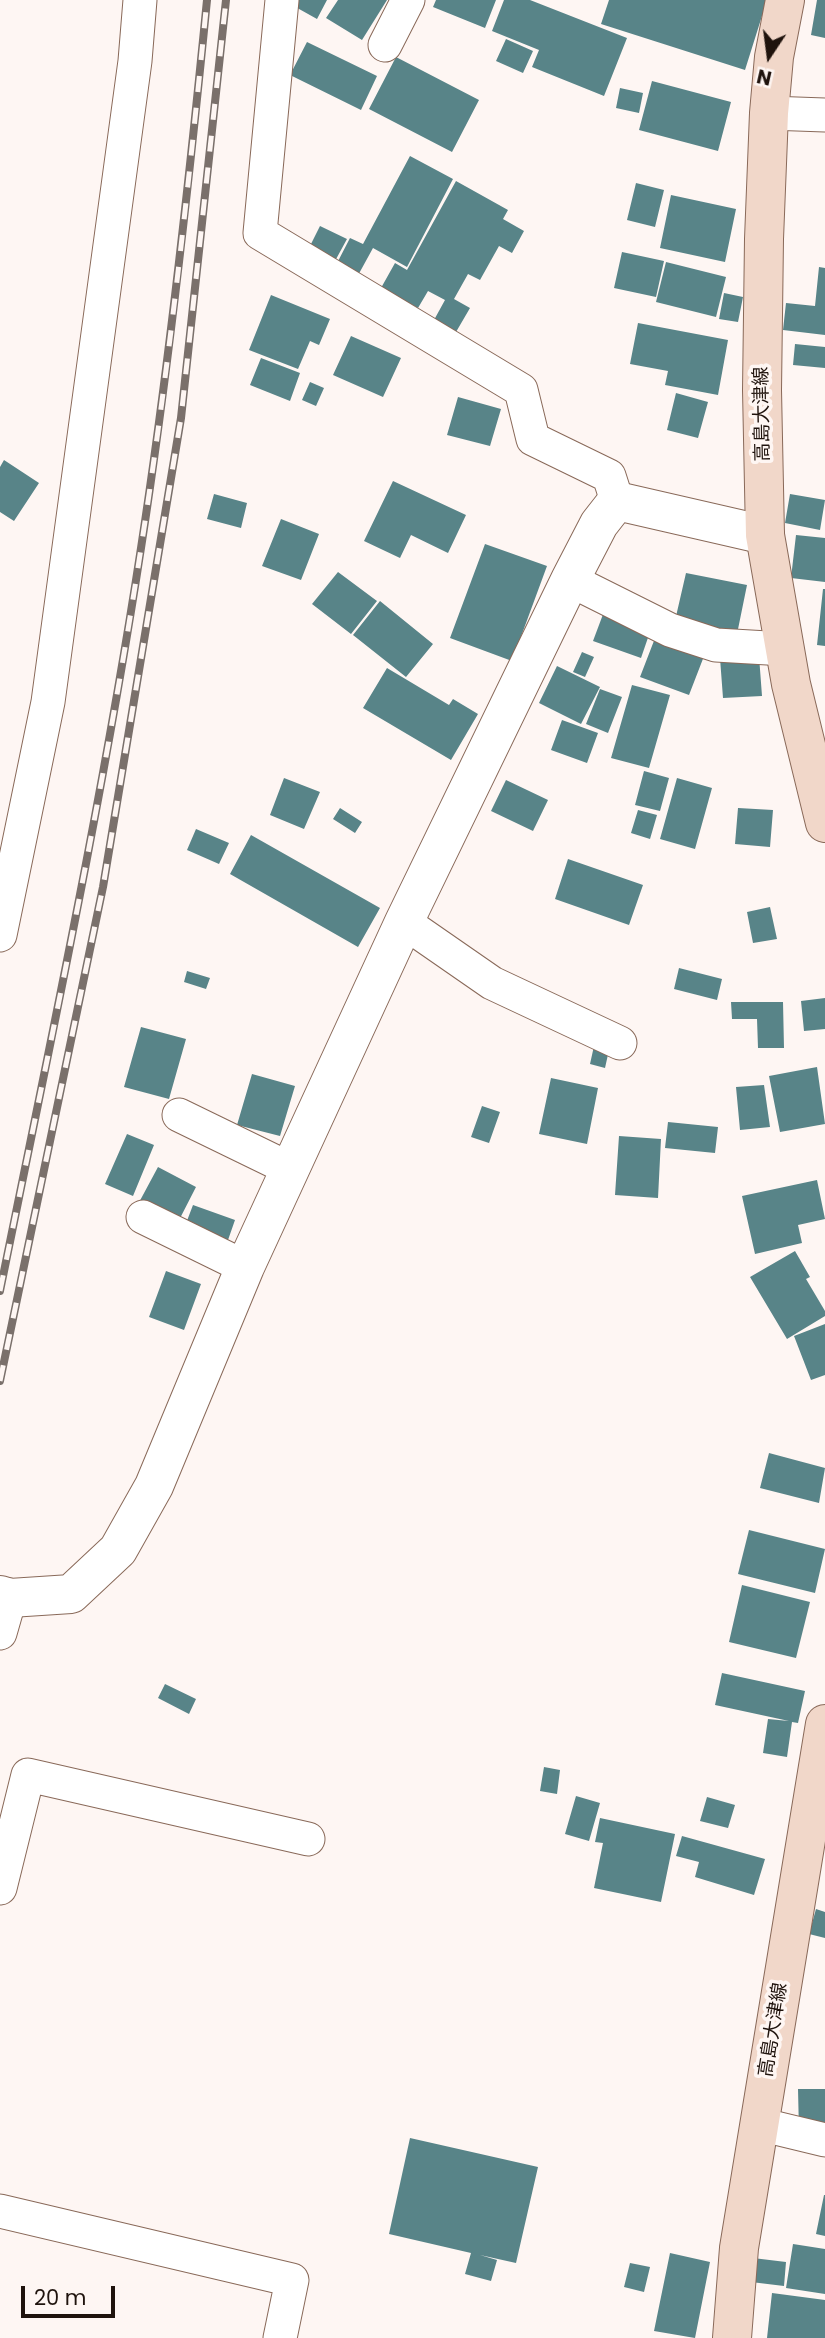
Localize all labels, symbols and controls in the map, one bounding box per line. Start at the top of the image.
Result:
north arrow [734,21,804,91]
text: N [754,62,774,92]
street label: 高島大津線 [751,366,775,462]
street label: 高島大津線 [755,1981,793,2079]
scale bar [24,2272,119,2316]
text: 20 m [34,2283,87,2312]

